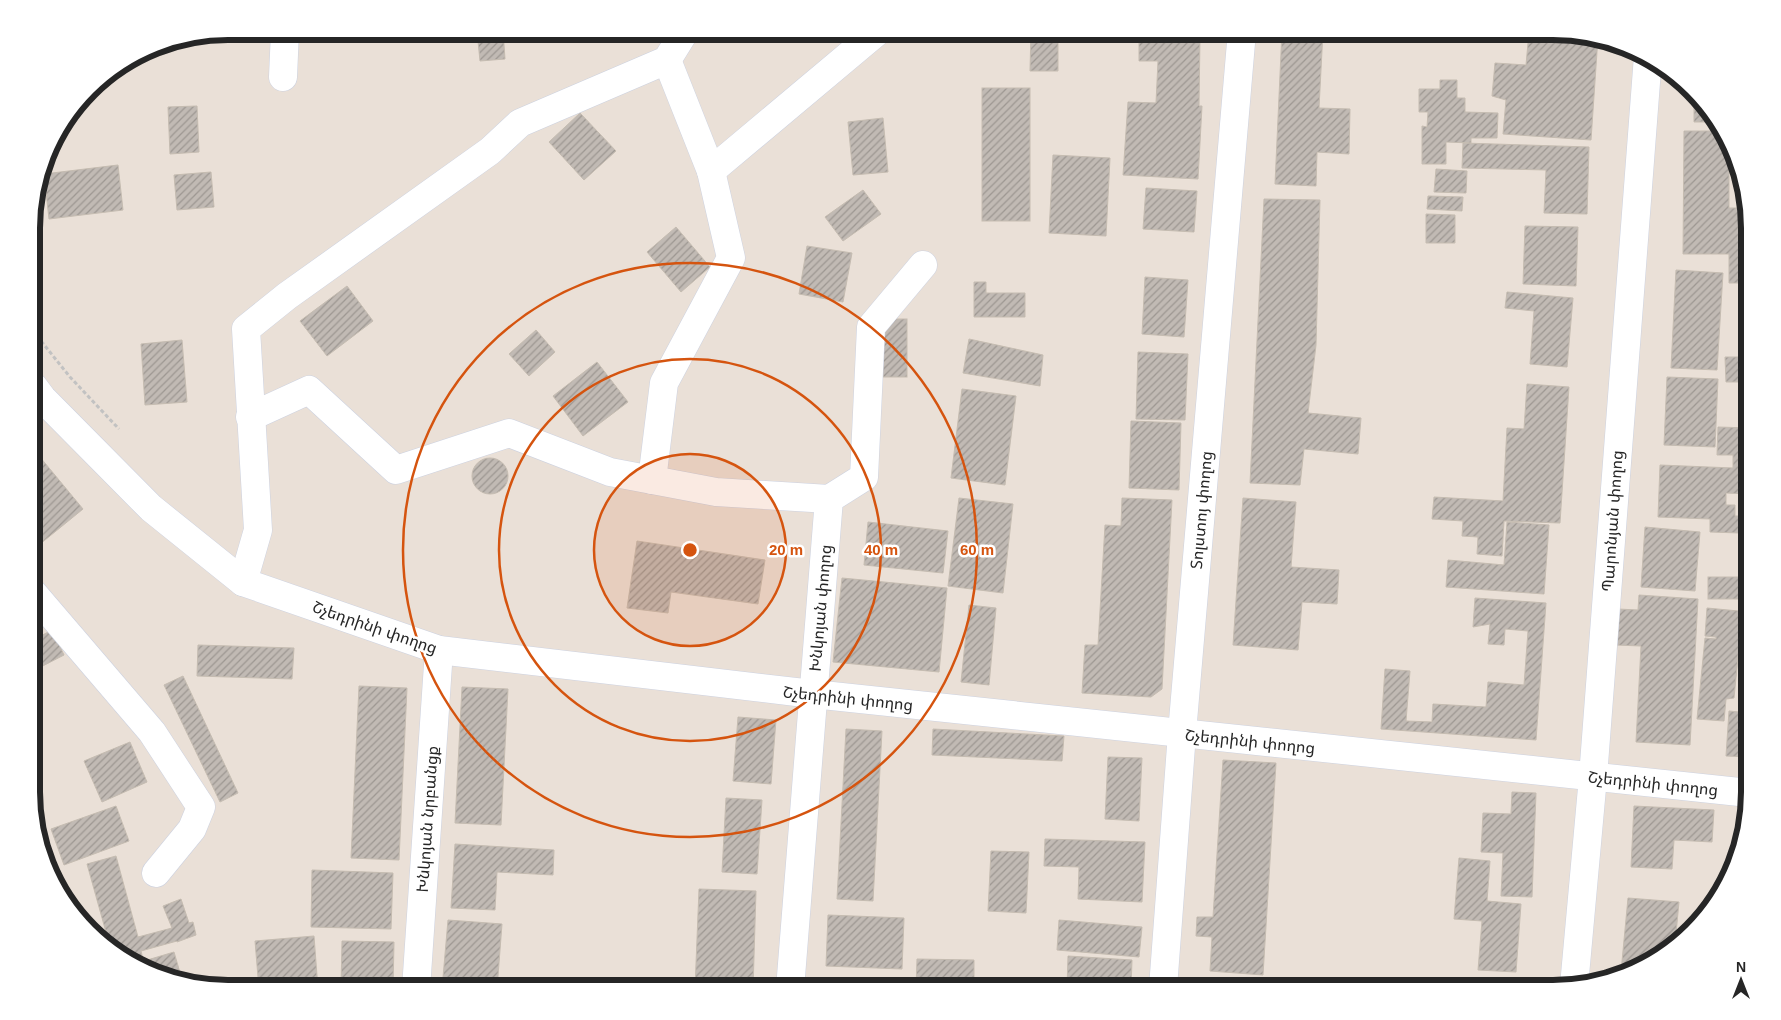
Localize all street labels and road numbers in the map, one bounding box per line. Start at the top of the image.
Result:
street label: Տոլստոյ փողոց [1188,450,1216,570]
street label: Պարոնյան փողոց [1599,450,1627,592]
street label: Խնկոյան փողոց [806,544,836,672]
street label: Շչեդրինի փողոց [310,598,439,658]
street label: Շչեդրինի փողոց [782,683,914,715]
street label: Շչեդրինի փողոց [1184,726,1316,758]
street label: Խնկոյան նրբանցք [414,745,442,893]
street label: Շչեդրինի փողոց [1587,768,1719,800]

